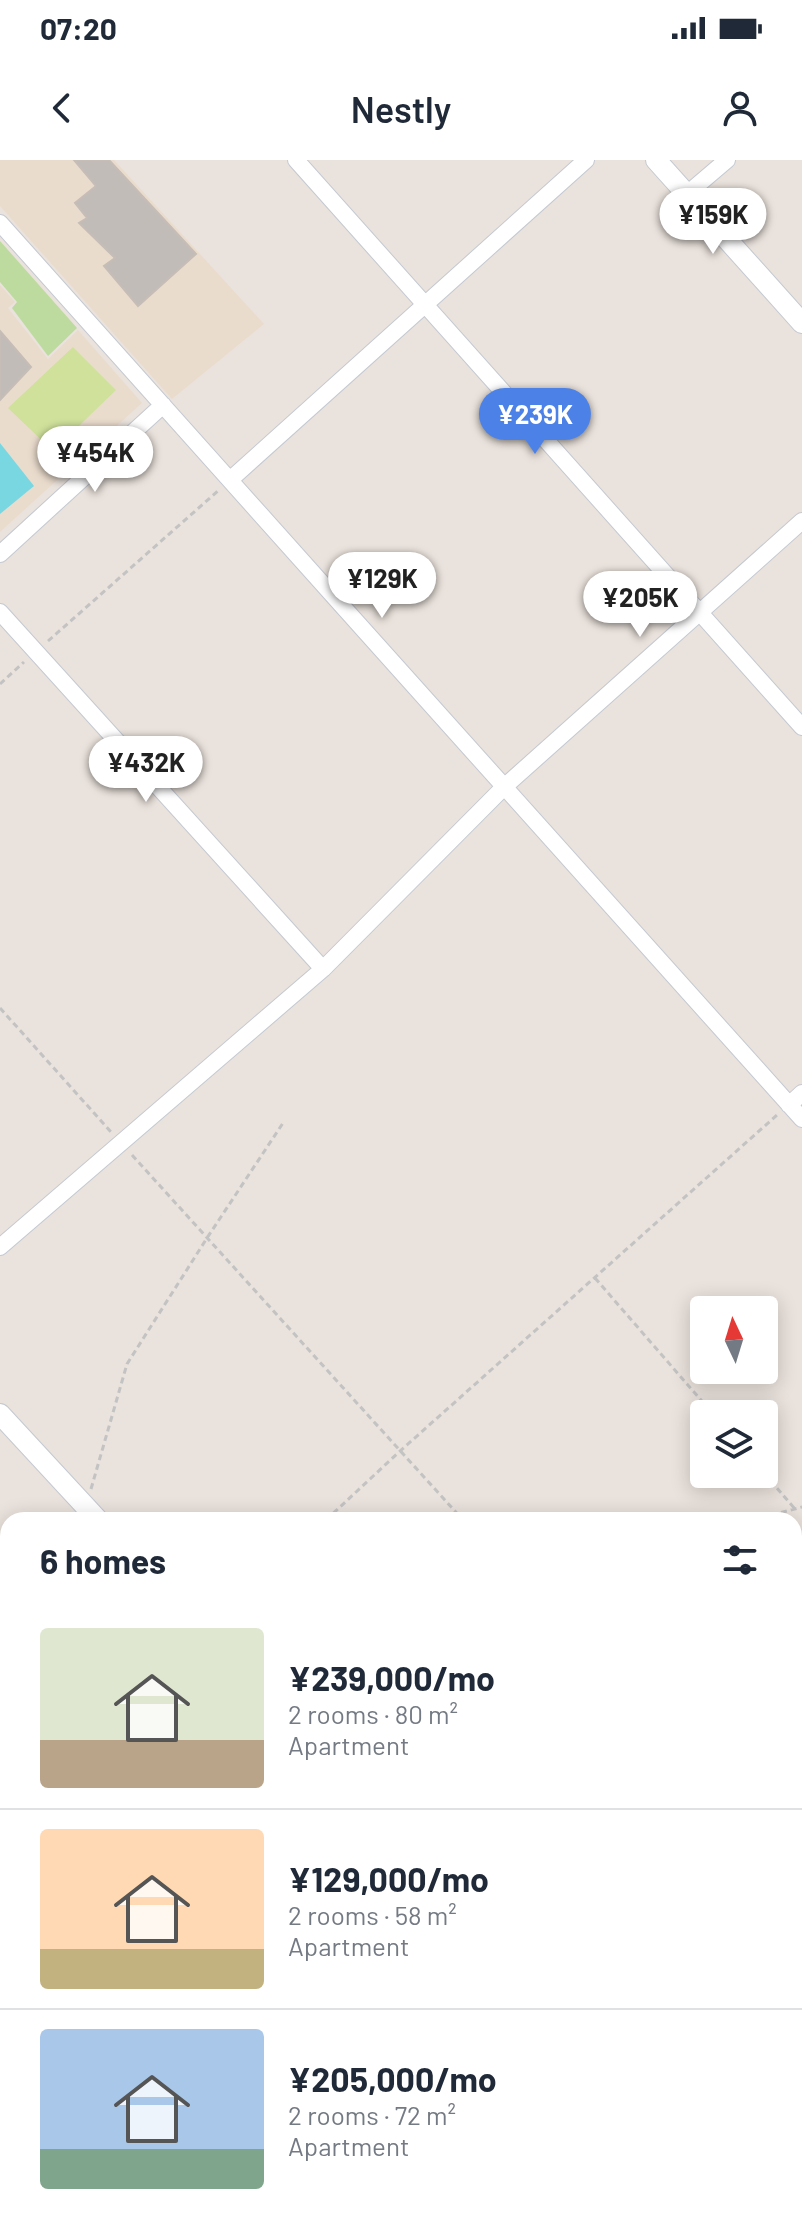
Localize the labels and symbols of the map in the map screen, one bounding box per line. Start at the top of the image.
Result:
pin: ¥159K [657,188,769,256]
pin: ¥239K [479,388,591,456]
pin: ¥454K [39,426,151,494]
pin: ¥129K [326,552,438,620]
pin: ¥205K [584,571,696,639]
pin: ¥432K [90,736,202,804]
north arrow [690,1296,778,1384]

